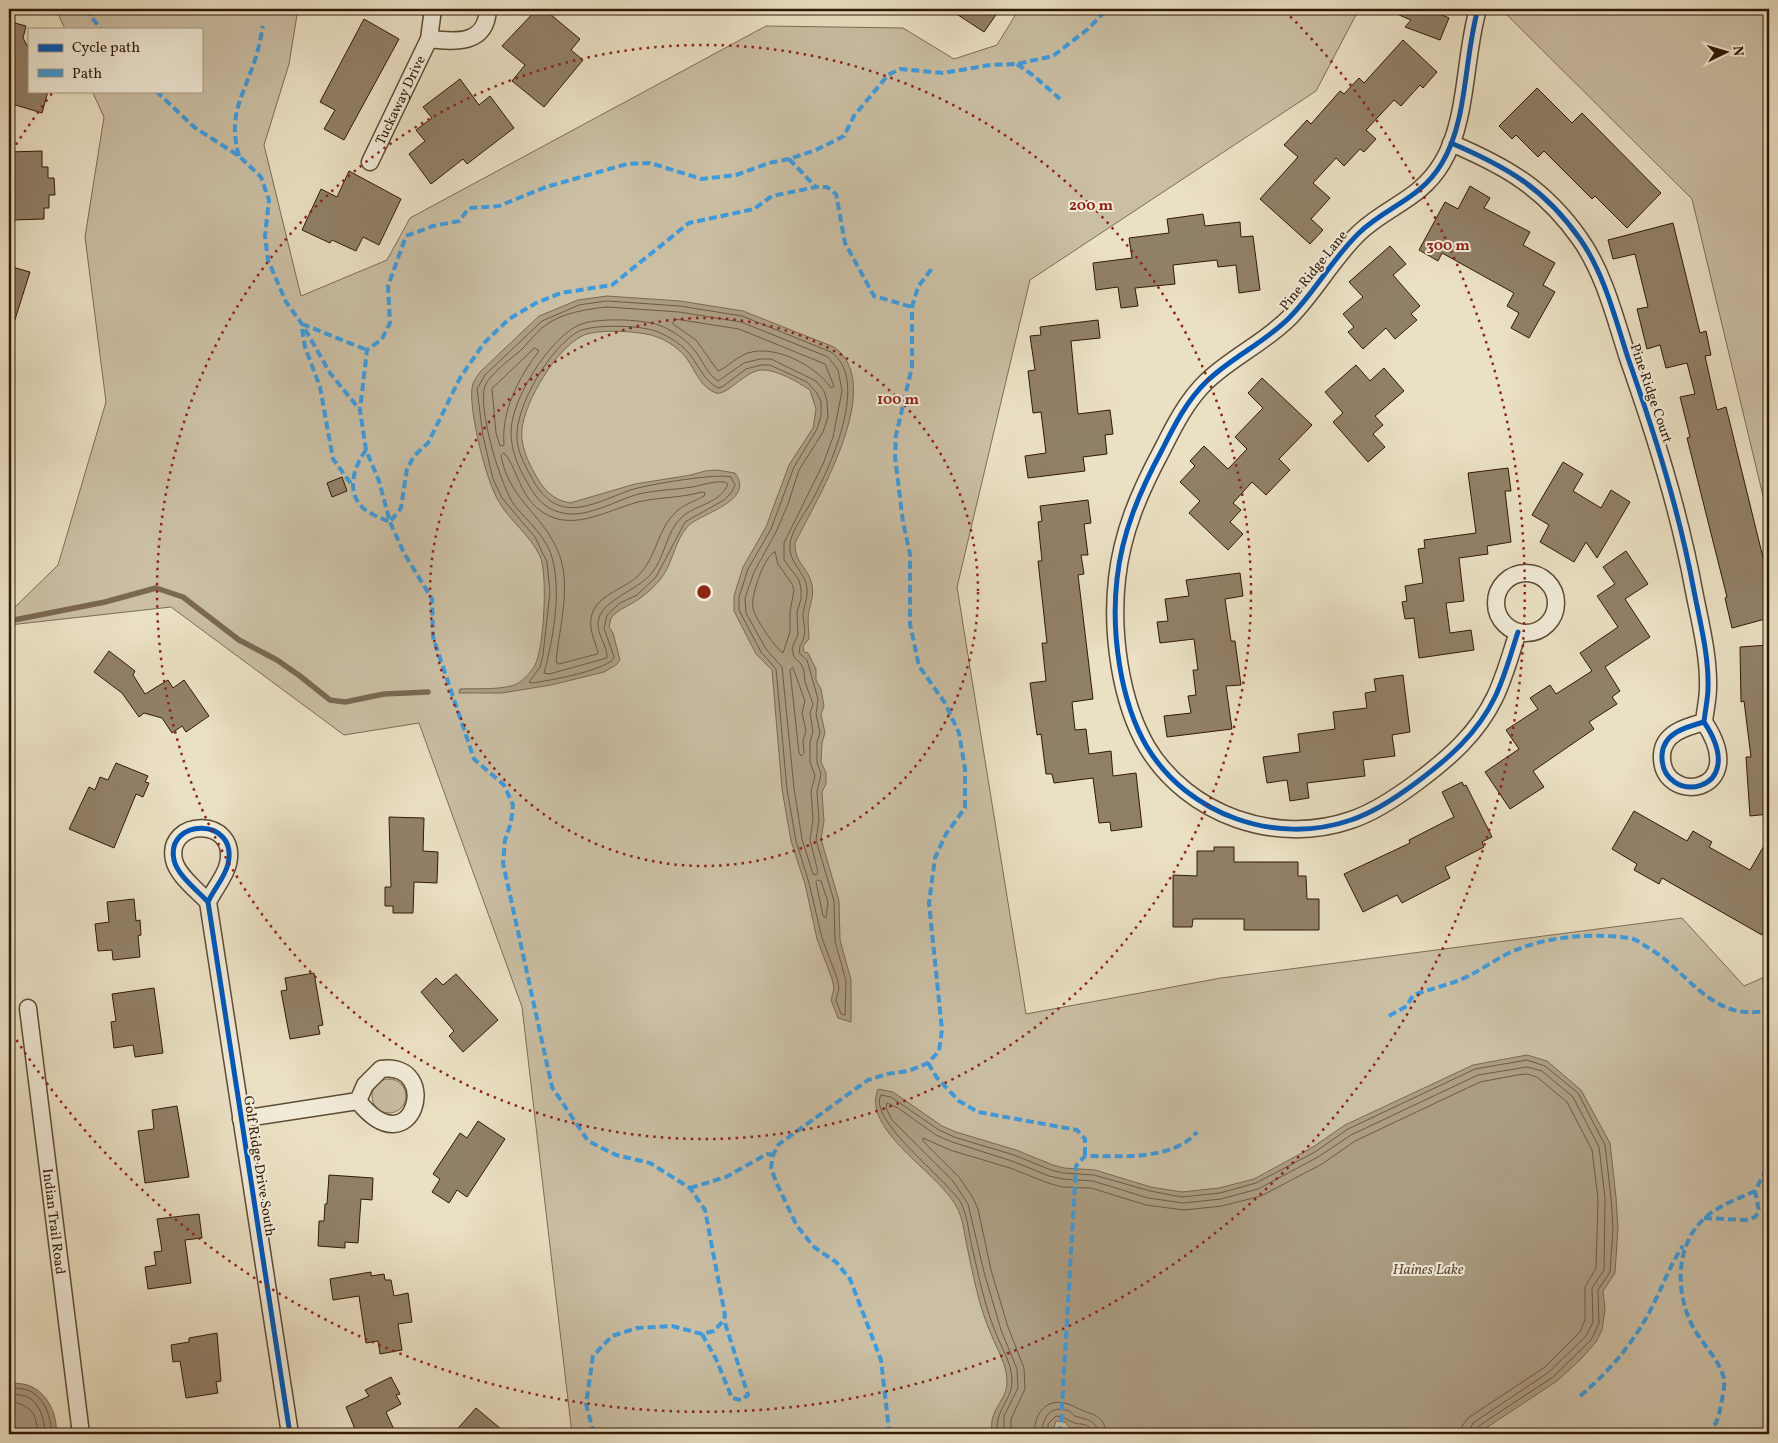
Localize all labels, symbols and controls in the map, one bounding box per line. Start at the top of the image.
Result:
legend [28,28,202,92]
north arrow [1700,28,1750,78]
text: Cycle path [72,38,140,59]
text: N [1728,45,1747,57]
street label: Tuckaway Drive [372,52,431,148]
text: Path [72,64,102,85]
text: 200 m [1069,196,1113,217]
street label: Pine Ridge Lane [1276,227,1353,315]
text: 300 m [1426,236,1470,257]
street label: Pine Ridge Court [1625,341,1676,446]
text: 100 m [877,390,920,411]
centre of rings [695,583,713,601]
street label: Golf Ridge Drive South [238,1094,279,1238]
street label: Indian Trail Road [37,1168,69,1276]
water label: Haines Lake [1393,1260,1464,1281]

